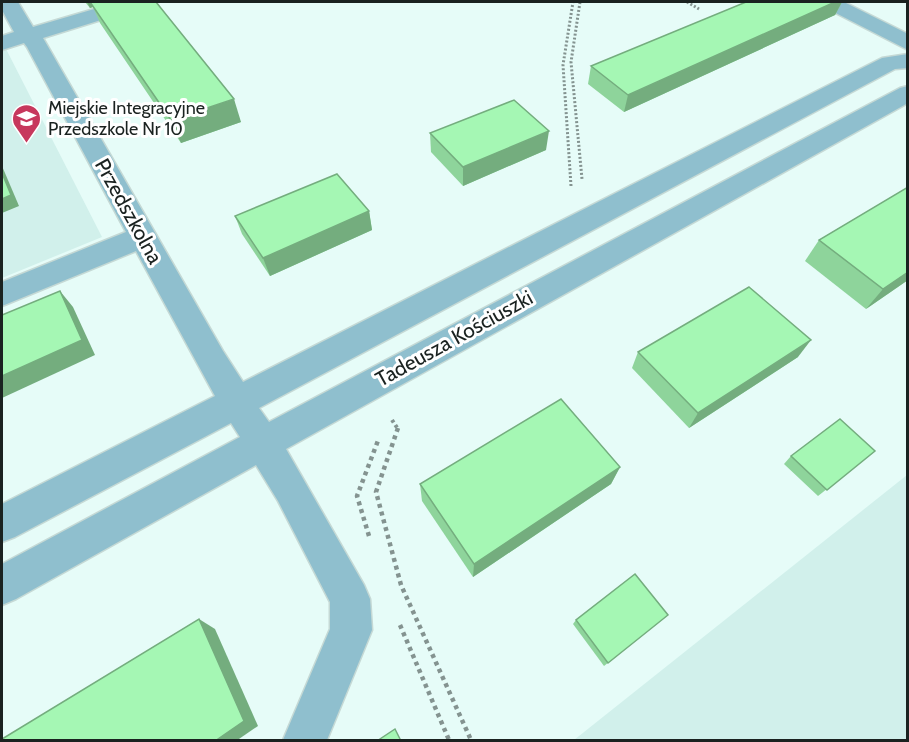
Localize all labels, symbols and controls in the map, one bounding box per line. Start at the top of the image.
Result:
place label: Miejskie Integracyjne Przedszkole Nr 10 [48,97,205,140]
school or university icon: Miejskie Integracyjne Przedszkole Nr 10 [11,102,43,144]
street label: Przedszkolna [90,154,168,268]
street label: Tadeusza Kościuszki [371,284,537,392]

